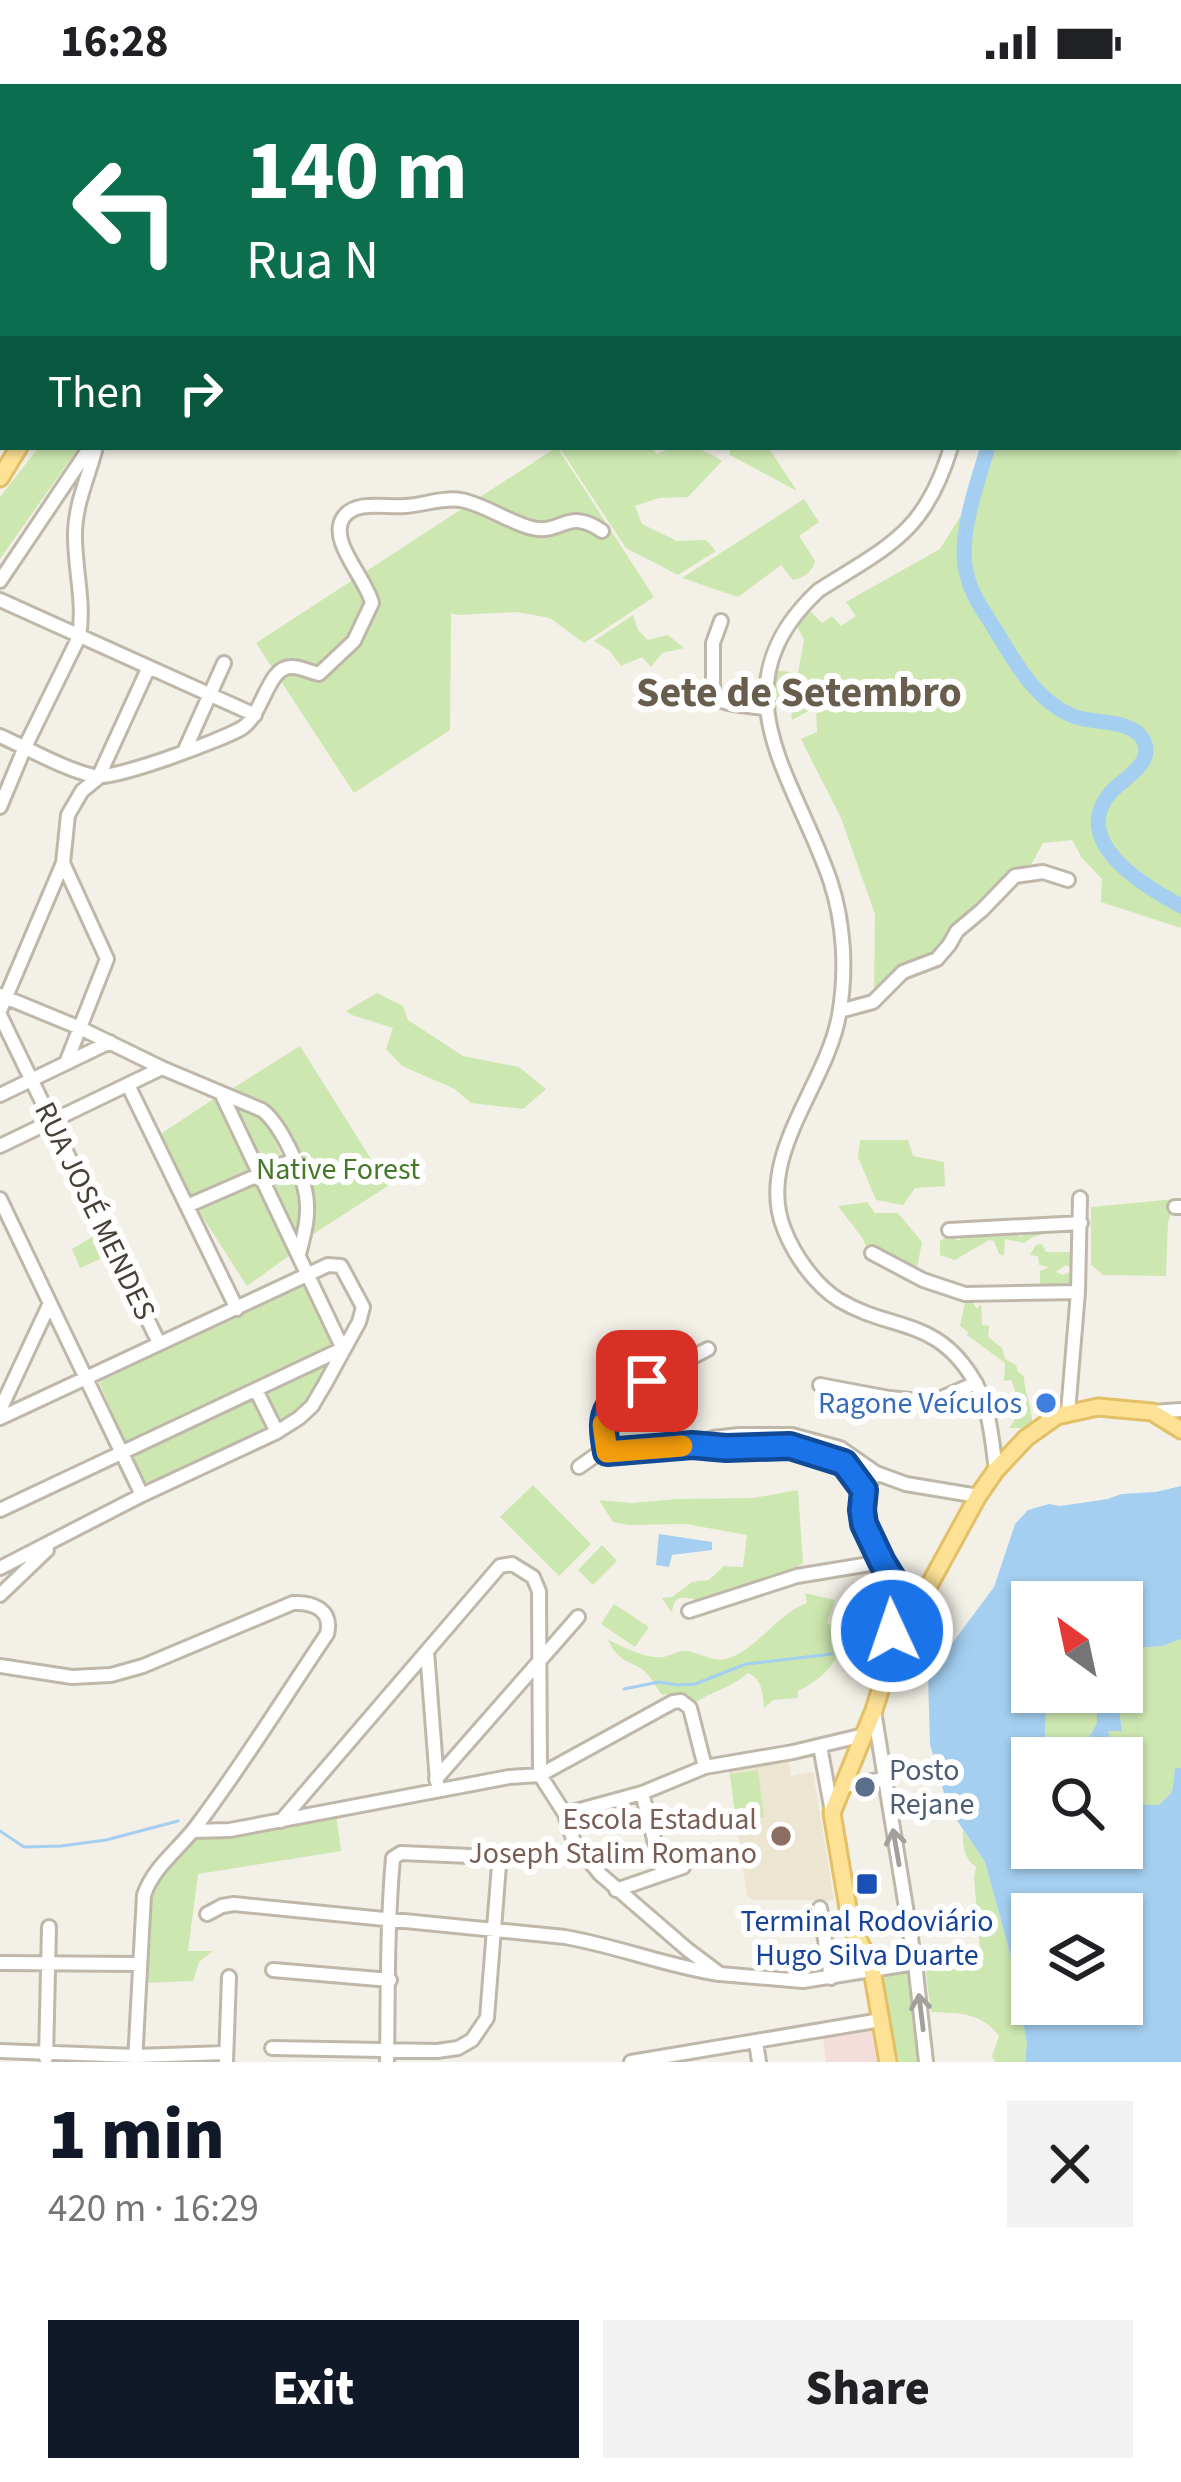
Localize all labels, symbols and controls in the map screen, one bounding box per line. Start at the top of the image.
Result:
text: 16:28 [60,10,169,74]
text: 140 m [246,112,468,232]
icon: left [48,132,204,288]
text: Rua N [246,223,379,300]
icon: right [168,360,234,426]
text: Then [48,361,144,425]
district label: Sete de Setembro [636,663,962,723]
street label: RUA JOSÉ MENDES [24,1095,166,1327]
park label: Native Forest [256,1148,420,1191]
pin [596,1330,698,1432]
icon: arrive [614,1348,680,1414]
place label: Ragone Veículos [818,1382,1022,1425]
marker: Ragone Veículos [1033,1390,1059,1416]
position arrow [829,1568,955,1694]
north arrow [1011,1581,1143,1713]
map controls [1011,1581,1143,2025]
button: search [1011,1737,1143,1869]
place label: Posto Rejane [889,1749,974,1826]
marker: Posto Rejane [852,1774,878,1800]
place label: Escola Estadual Joseph Stalim Romano [468,1798,757,1875]
marker: Escola Estadual Joseph Stalim Romano [768,1823,794,1849]
one-way arrow [883,1829,906,1868]
marker: Terminal Rodoviário Hugo Silva Duarte [854,1871,880,1897]
button: layers [1011,1893,1143,2025]
place label: Terminal Rodoviário Hugo Silva Duarte [740,1900,994,1977]
one-way arrow [909,1994,931,2033]
text: 1 min [48,2084,225,2187]
button: close [1007,2101,1133,2227]
text: 420 m · 16:29 [48,2181,259,2237]
button: Exit [48,2320,579,2458]
button: Share [603,2320,1133,2458]

